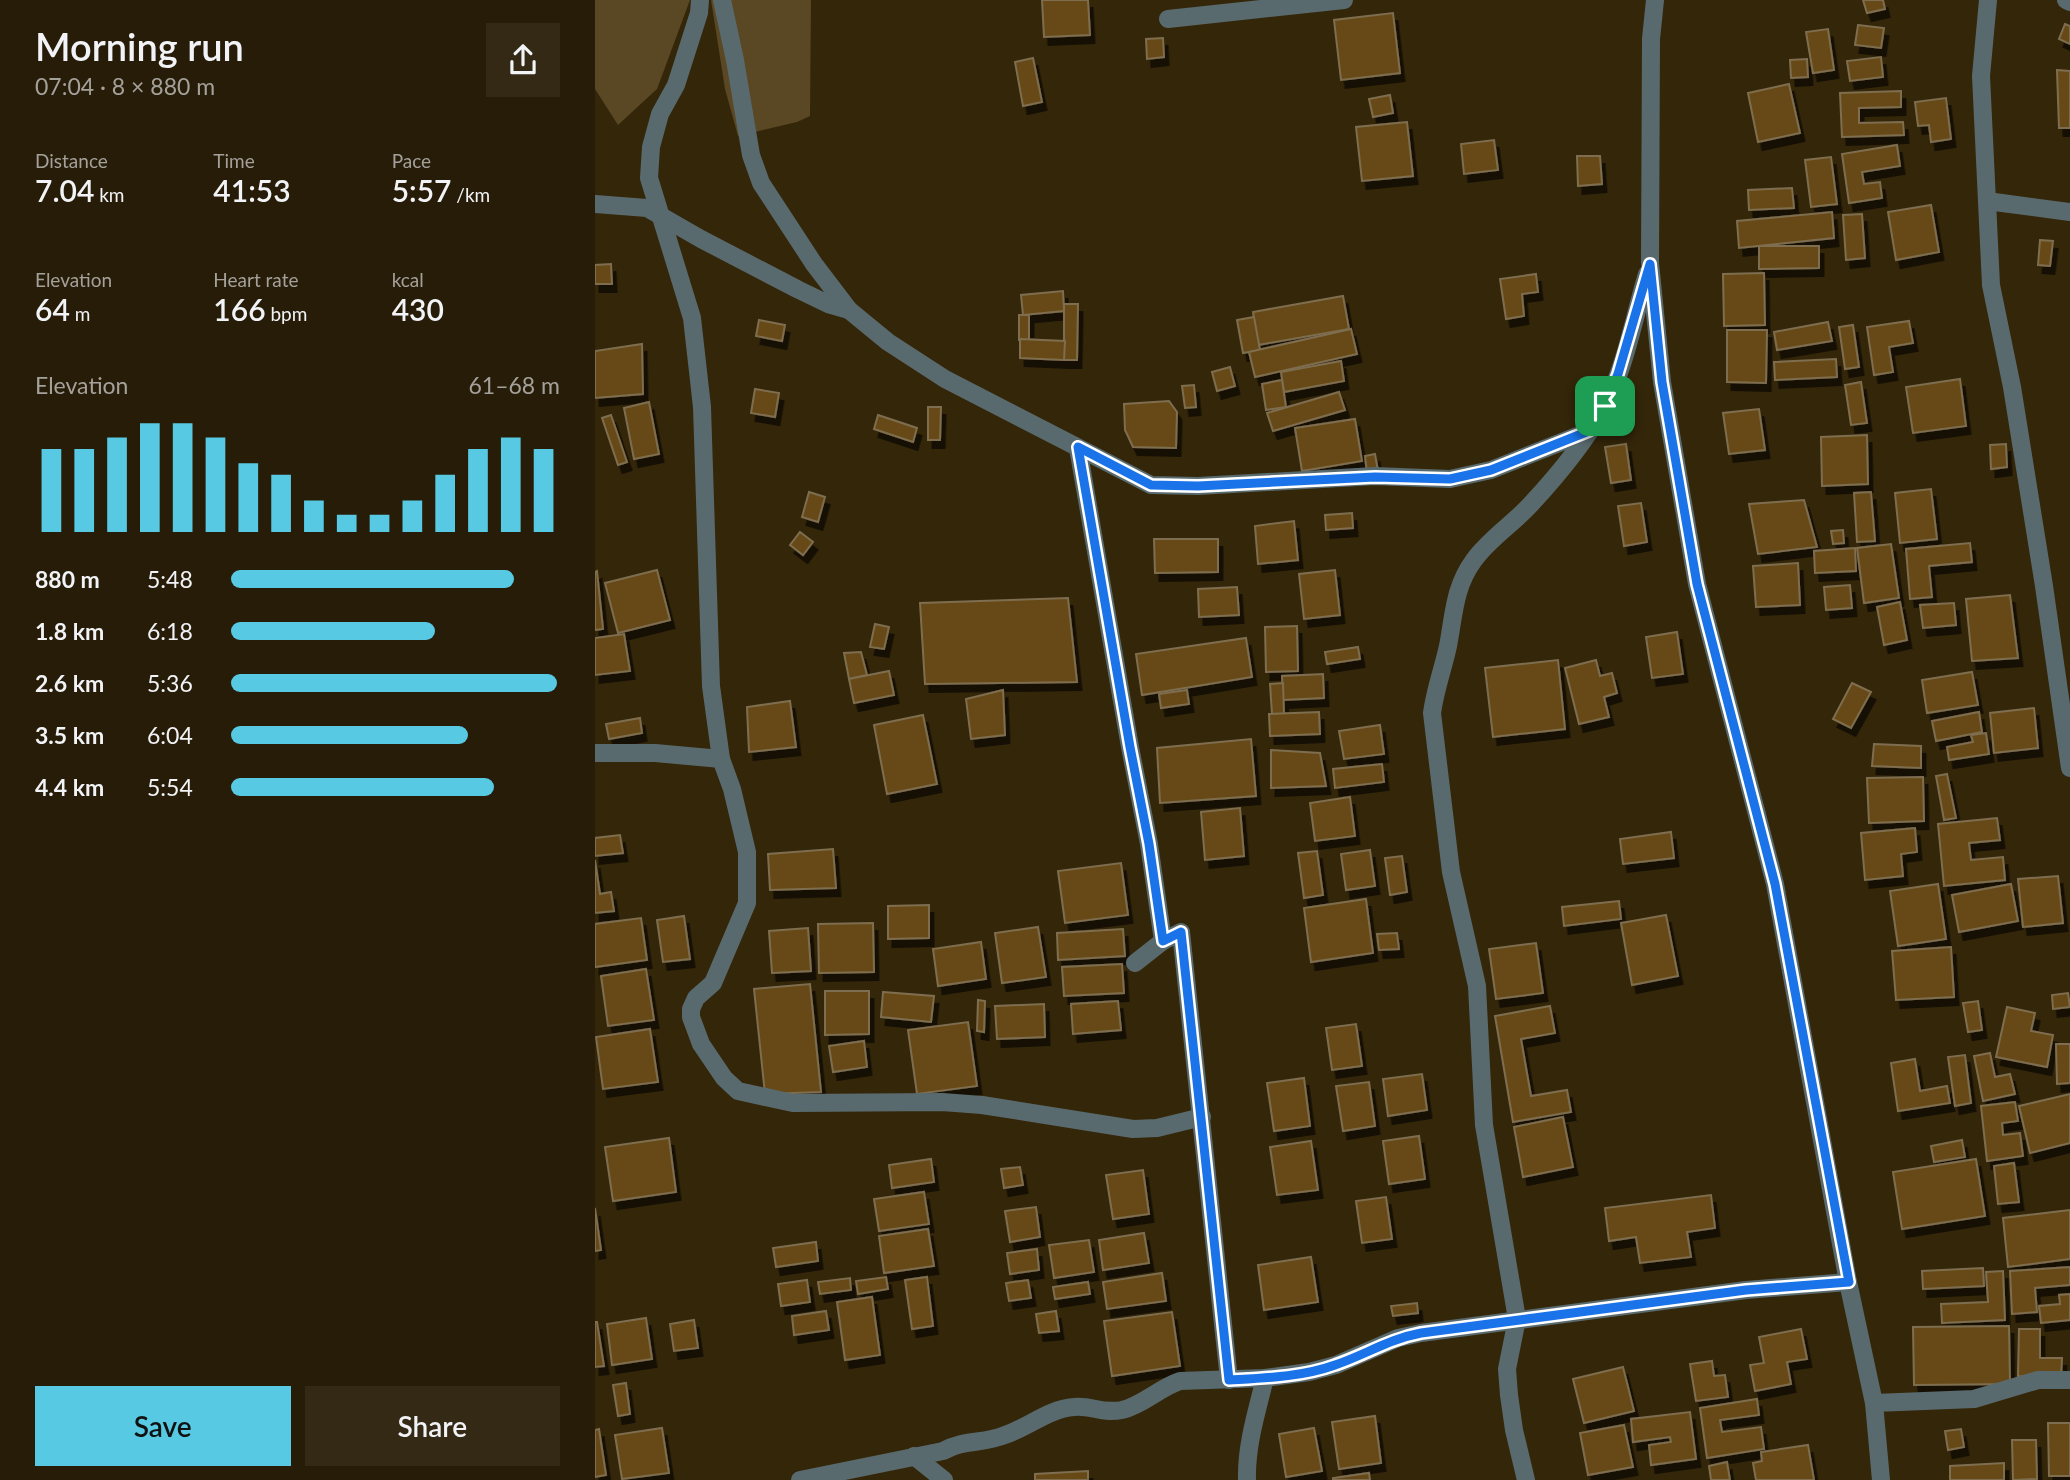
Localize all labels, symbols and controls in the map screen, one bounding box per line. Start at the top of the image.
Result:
text: Morning run [35,23,244,69]
button: share [486,23,560,97]
text: 07:04 · 8 × 880 m [35,72,215,100]
text: Distance [35,149,108,172]
text: Time [213,149,255,172]
text: Pace [392,149,431,172]
text: 7.04 [35,172,94,208]
text: 41:53 [213,172,291,208]
text: 5:57 [392,172,451,208]
text: km [94,183,124,206]
text: /km [451,183,490,206]
text: Elevation [35,268,112,291]
text: Heart rate [213,268,299,291]
text: kcal [392,268,424,291]
text: 64 [35,291,70,327]
text: 166 [213,291,266,327]
text: 430 [392,291,444,327]
text: m [70,302,90,325]
text: bpm [266,302,307,325]
text: Elevation [35,371,128,399]
text: 61–68 m [468,371,560,399]
pin [1575,376,1635,436]
icon: arrive [1586,387,1624,425]
text: 880 m [35,565,100,593]
text: 5:48 [147,565,193,593]
text: 1.8 km [35,617,104,645]
text: 6:18 [147,617,193,645]
text: 2.6 km [35,669,104,697]
text: 5:36 [147,669,193,697]
text: 3.5 km [35,721,104,749]
text: 6:04 [147,721,193,749]
text: 4.4 km [35,773,104,801]
text: 5:54 [147,773,193,801]
button: Save [35,1386,291,1466]
button: Share [305,1386,560,1466]

